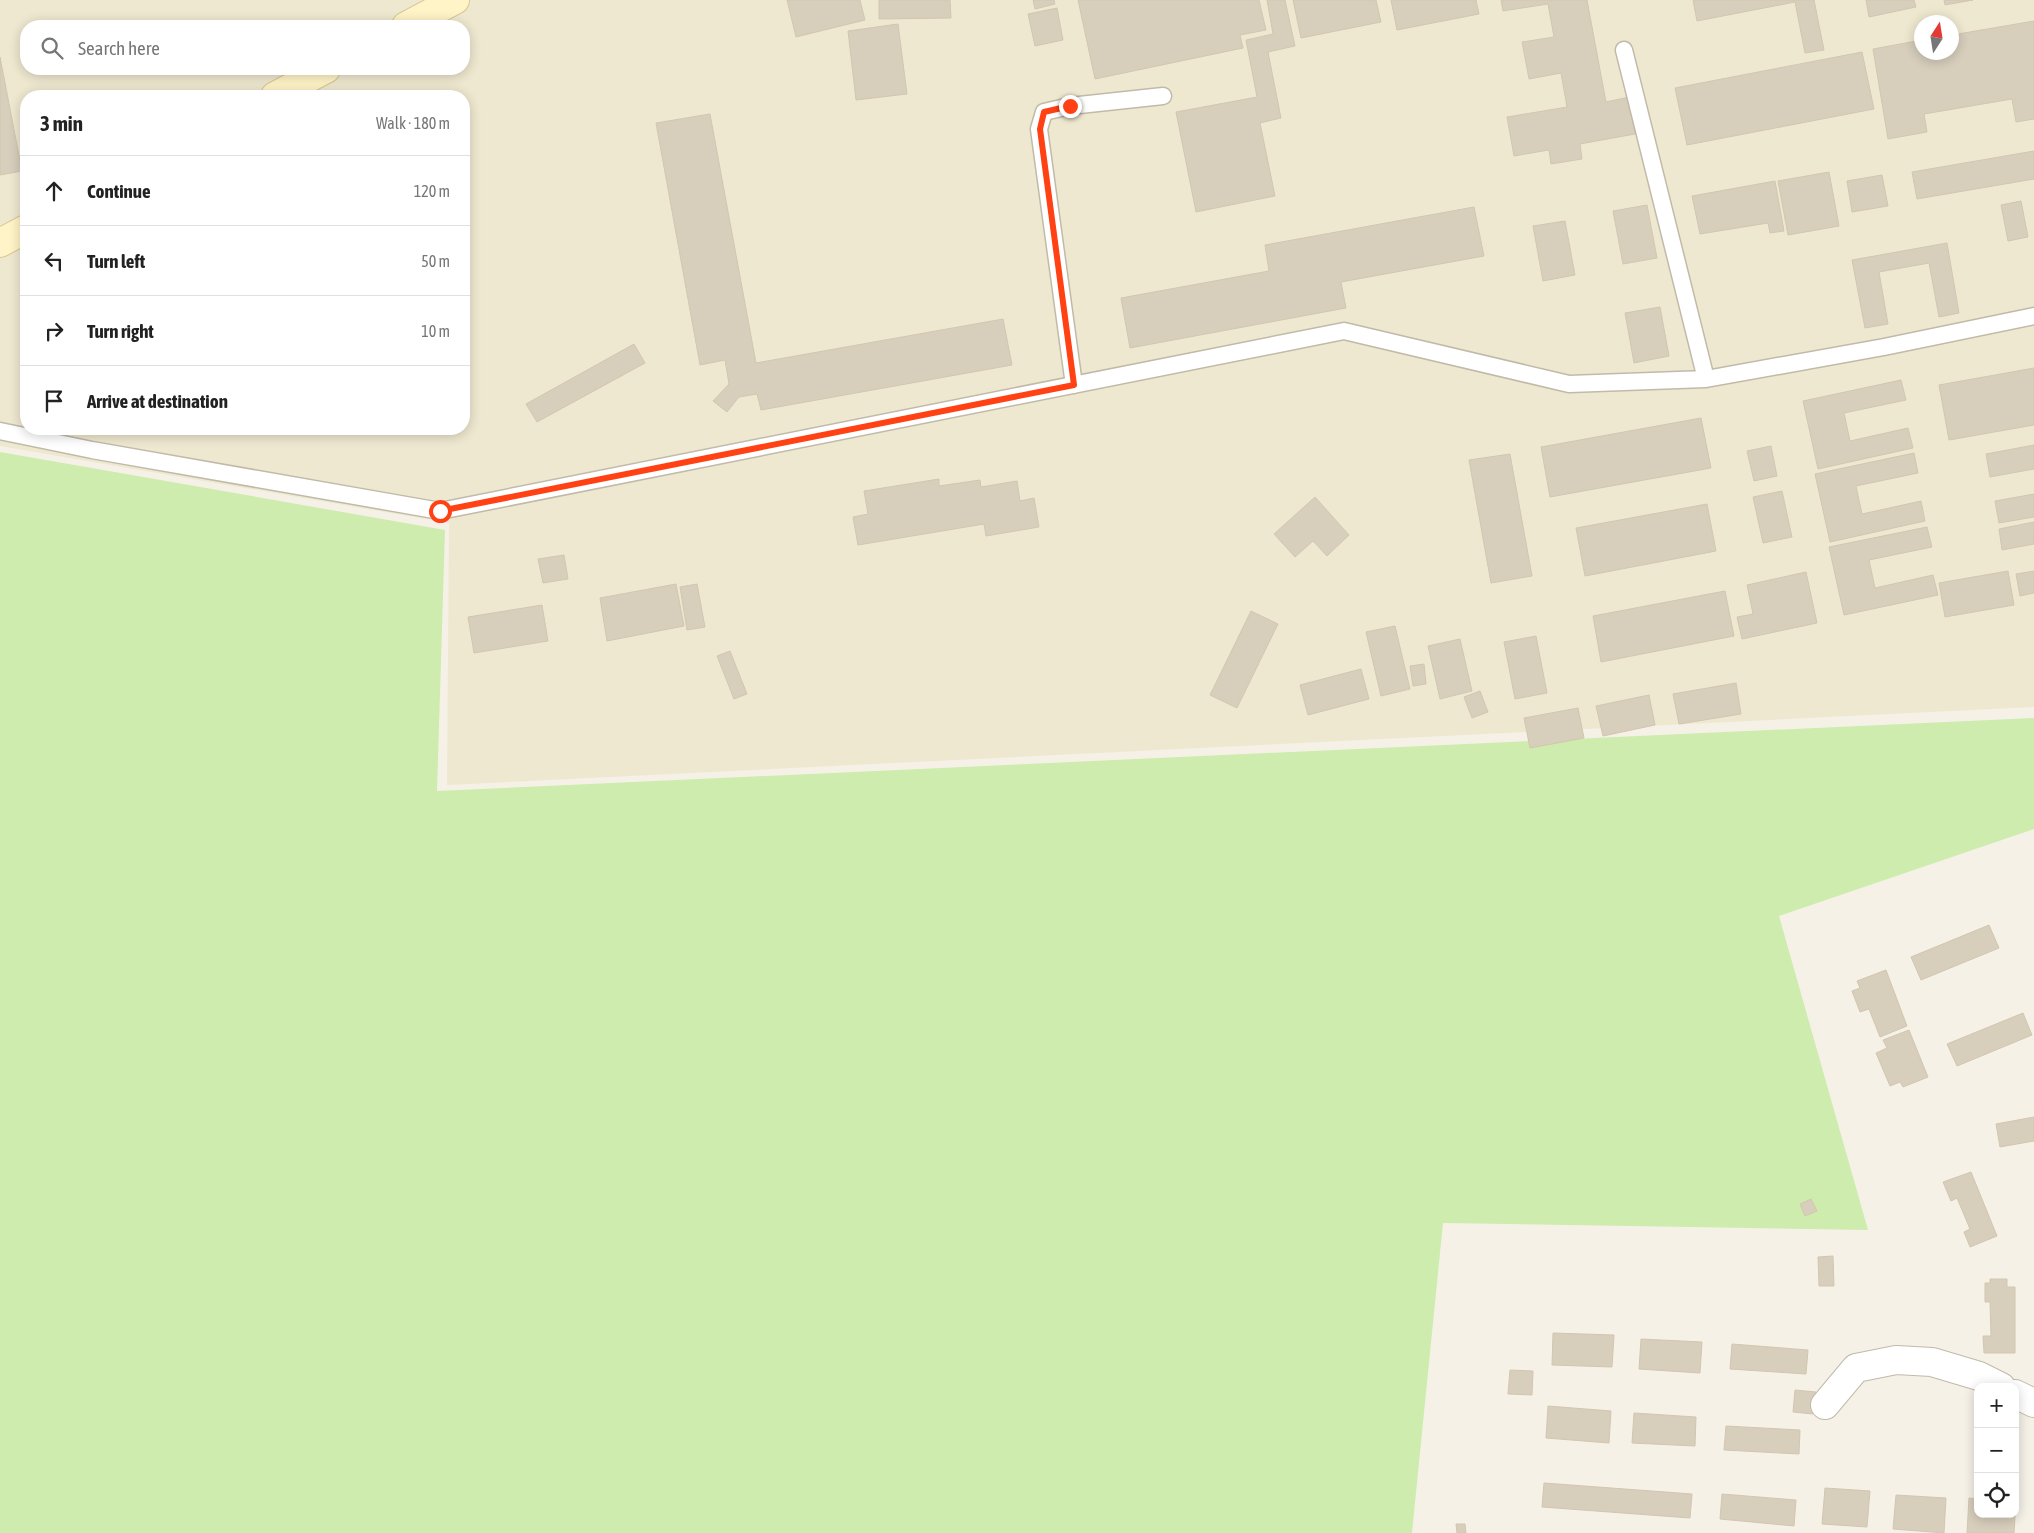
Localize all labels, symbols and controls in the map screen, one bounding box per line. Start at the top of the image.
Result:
north arrow [1914,15,1959,60]
search box [20,20,470,75]
icon: search [38,34,66,62]
text: Search here [78,37,160,59]
route end [1059,95,1082,118]
text: 3 min [40,111,83,135]
text: Walk · 180 m [376,114,450,132]
icon: ahead [40,177,68,205]
text: Continue [87,180,151,202]
text: 120 m [414,182,450,200]
icon: left [40,247,68,275]
text: Turn left [87,250,145,272]
text: 50 m [421,252,450,270]
icon: right [40,317,68,345]
text: Turn right [87,320,154,342]
text: 10 m [421,322,450,340]
icon: arrive [40,387,68,415]
text: Arrive at destination [87,390,228,412]
route start [429,500,452,523]
map controls [1974,1383,2019,1518]
button: + [1974,1383,2019,1428]
button: − [1974,1428,2019,1473]
button: locate [1974,1473,2019,1518]

